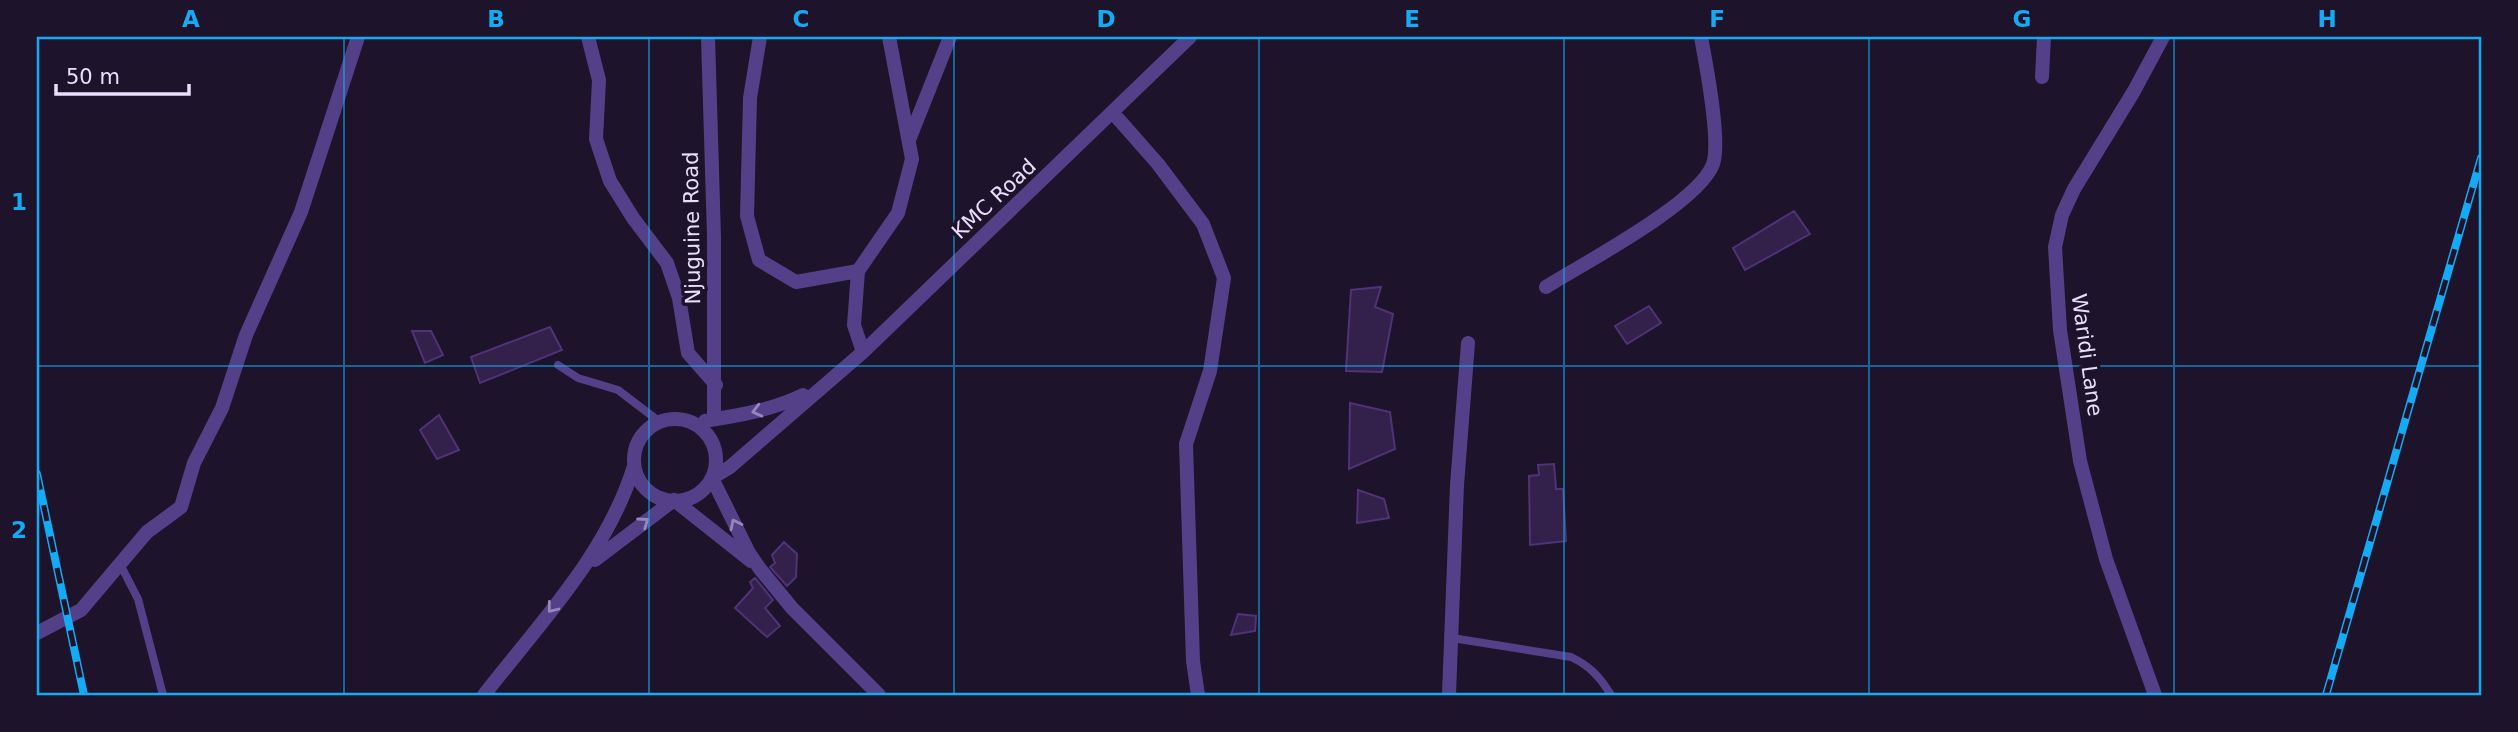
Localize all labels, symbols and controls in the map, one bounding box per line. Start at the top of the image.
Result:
text: A [182,6,200,32]
text: B [487,6,505,32]
text: C [793,6,809,32]
text: D [1096,6,1116,32]
text: E [1404,6,1420,32]
text: F [1709,6,1725,32]
text: G [2013,6,2031,32]
text: H [2317,6,2337,32]
scale bar [56,52,189,96]
text: 50 m [66,65,120,89]
street label: Njuguine Road [679,151,705,305]
street label: KMC Road [947,154,1041,244]
text: 1 [11,189,27,215]
street label: Waridi Lane [2067,292,2107,418]
one-way arrow [751,403,763,417]
text: 2 [11,517,27,543]
one-way arrow [636,517,649,530]
one-way arrow [729,519,743,531]
one-way arrow [547,601,560,613]

